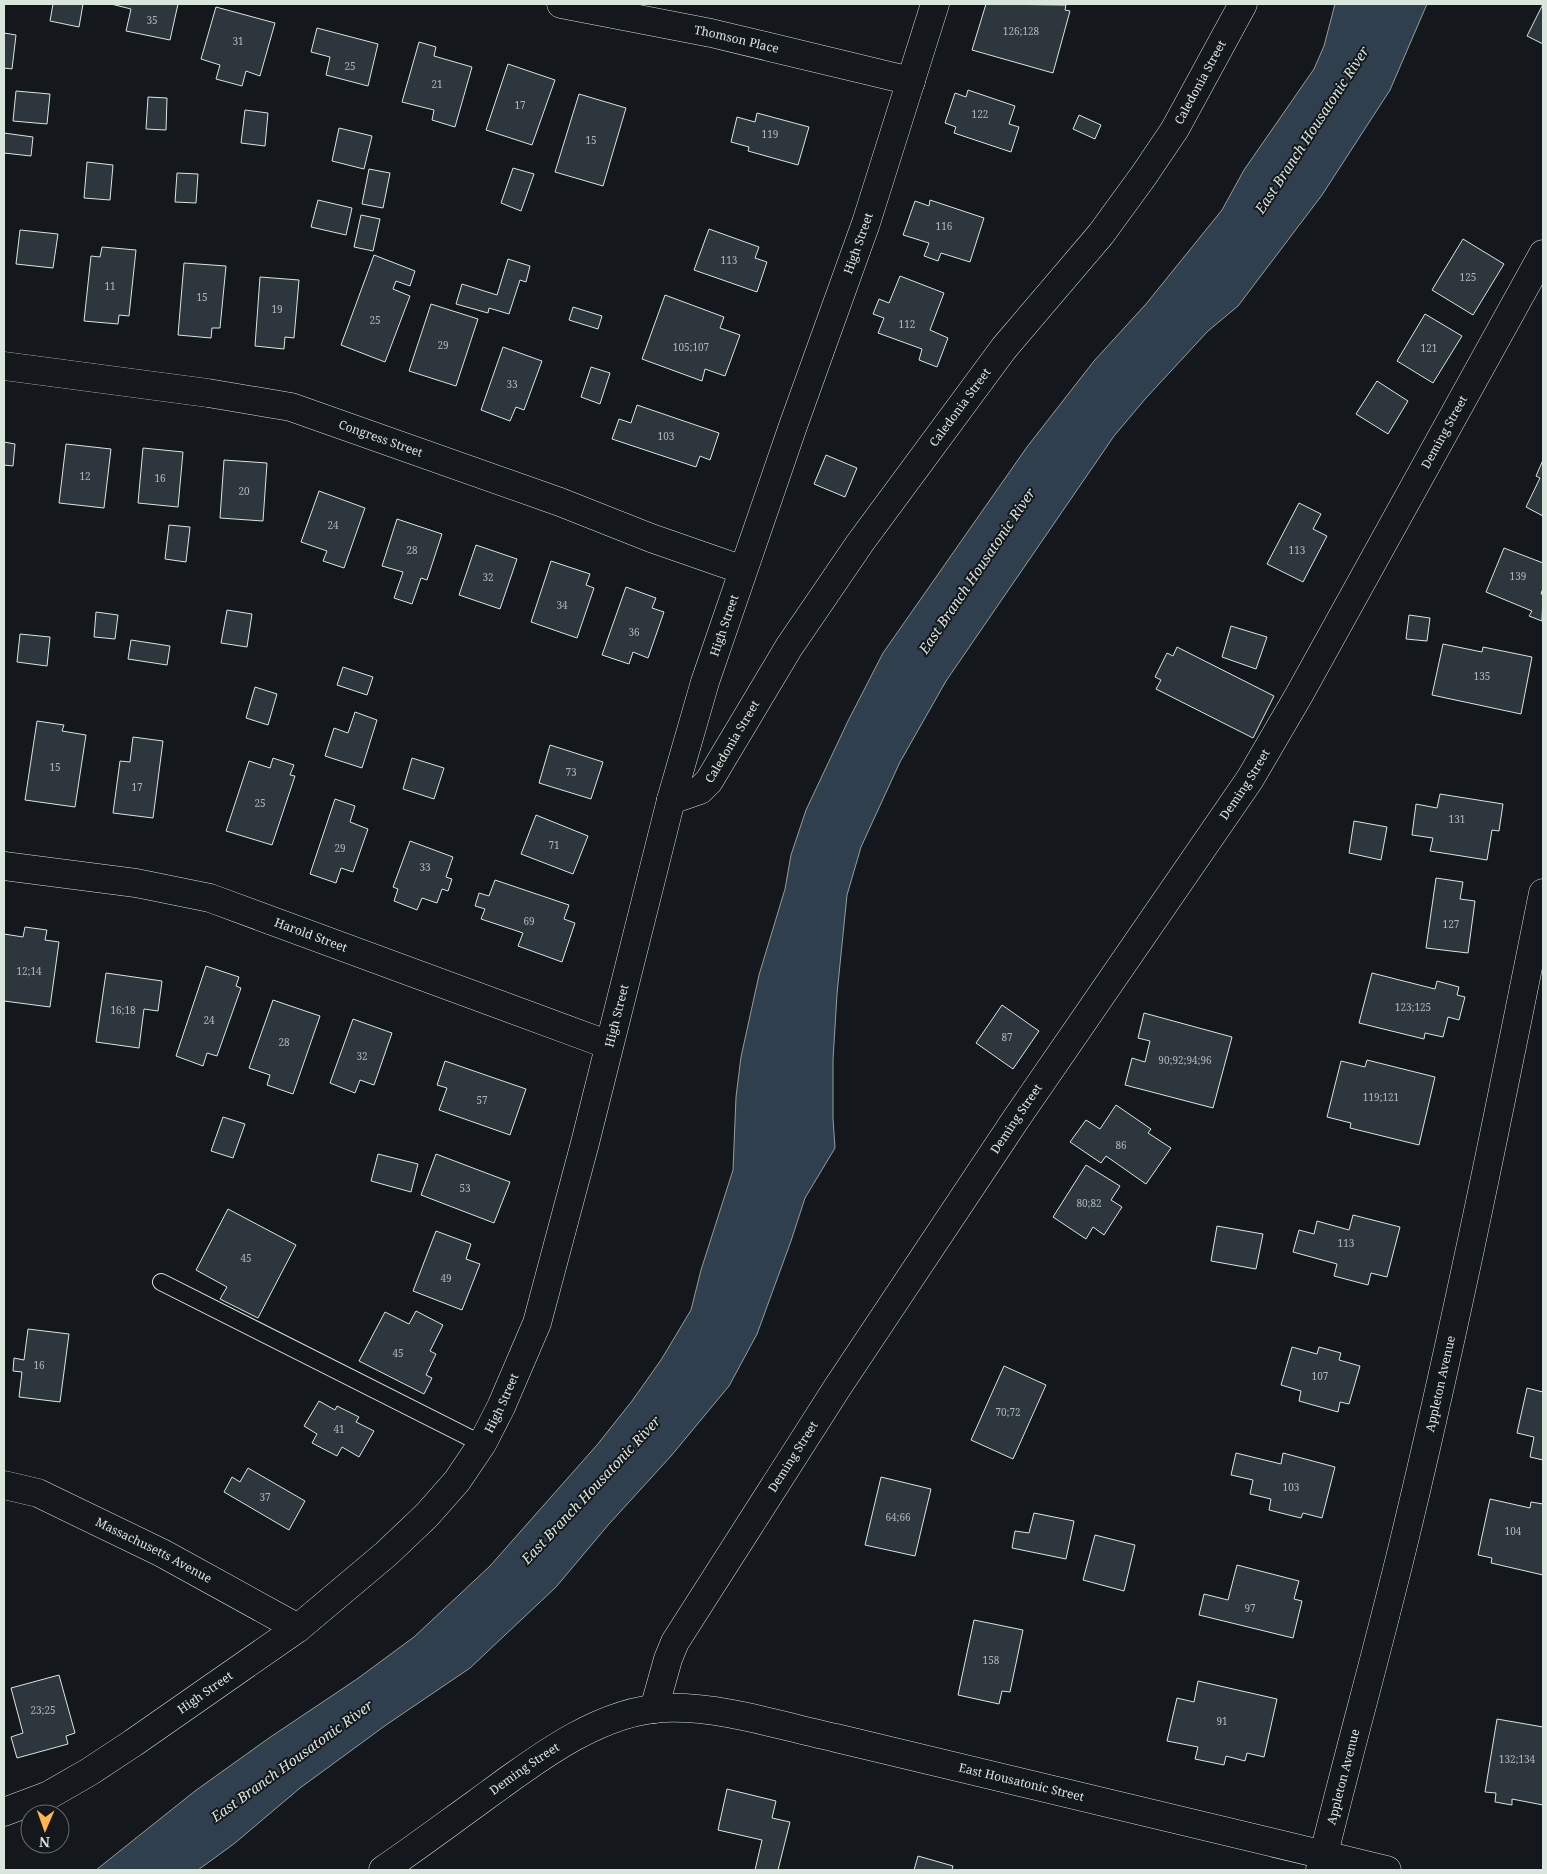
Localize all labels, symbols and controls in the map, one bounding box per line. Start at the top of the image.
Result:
house number: 35 [146,13,158,27]
street label: Thomson Place [693,21,781,57]
house number: 126;128 [1003,24,1040,38]
house number: 31 [232,34,244,48]
street label: Caledonia Street [1170,37,1230,127]
water label: East Branch Housatonic River [1250,42,1373,218]
house number: 25 [344,59,356,73]
house number: 21 [431,77,443,91]
house number: 17 [514,98,526,112]
house number: 122 [972,107,988,121]
house number: 119 [762,127,778,141]
house number: 15 [585,133,597,147]
street label: High Street [839,210,877,276]
house number: 116 [936,219,953,233]
house number: 113 [721,253,738,267]
house number: 125 [1460,270,1476,284]
house number: 11 [104,279,116,293]
house number: 15 [196,290,208,304]
house number: 19 [271,302,283,316]
house number: 25 [369,313,381,327]
house number: 112 [899,317,915,331]
house number: 29 [437,338,449,352]
house number: 105;107 [673,340,710,354]
house number: 121 [1421,341,1437,355]
street label: Caledonia Street [925,364,994,450]
house number: 33 [506,377,518,391]
street label: Deming Street [1417,392,1471,472]
street label: Congress Street [336,416,425,461]
house number: 103 [658,429,675,443]
house number: 12 [79,469,91,483]
house number: 16 [154,471,166,485]
house number: 20 [238,484,250,498]
water label: East Branch Housatonic River [913,484,1039,658]
house number: 24 [327,518,339,532]
house number: 28 [406,543,418,557]
house number: 113 [1289,543,1306,557]
house number: 139 [1510,569,1526,583]
house number: 32 [482,570,494,584]
street label: High Street [705,592,742,658]
house number: 34 [556,598,568,612]
house number: 36 [628,625,640,639]
house number: 135 [1474,669,1490,683]
street label: Caledonia Street [701,697,763,786]
street label: Deming Street [1215,746,1274,823]
house number: 15 [49,760,61,774]
house number: 73 [565,765,577,779]
house number: 17 [131,780,143,794]
house number: 25 [254,796,266,810]
house number: 131 [1449,812,1465,826]
house number: 71 [548,838,560,852]
house number: 29 [334,841,346,855]
house number: 33 [419,860,431,874]
street label: Harold Street [272,913,350,956]
house number: 69 [523,914,535,928]
house number: 127 [1443,917,1460,931]
house number: 12;14 [16,964,42,978]
street label: High Street [600,983,632,1049]
house number: 123;125 [1395,1000,1431,1014]
house number: 16;18 [110,1003,136,1017]
house number: 24 [203,1013,215,1027]
house number: 87 [1001,1030,1013,1044]
house number: 28 [278,1035,290,1049]
house number: 32 [356,1049,368,1063]
house number: 90;92;94;96 [1158,1053,1212,1067]
street label: Deming Street [986,1080,1046,1157]
house number: 119;121 [1363,1090,1399,1104]
house number: 57 [476,1093,488,1107]
house number: 86 [1115,1138,1127,1152]
house number: 53 [459,1181,471,1195]
house number: 80;82 [1076,1196,1102,1210]
house number: 113 [1338,1236,1355,1250]
house number: 45 [240,1251,252,1265]
house number: 49 [440,1271,452,1285]
street label: Appleton Avenue [1421,1334,1459,1434]
house number: 45 [392,1346,404,1360]
house number: 16 [33,1358,45,1372]
house number: 107 [1312,1369,1329,1383]
street label: High Street [480,1371,522,1436]
house number: 70;72 [995,1405,1021,1419]
water label: East Branch Housatonic River [516,1411,665,1568]
street label: Deming Street [764,1418,822,1495]
house number: 41 [333,1422,345,1436]
house number: 103 [1283,1480,1300,1494]
house number: 37 [259,1490,271,1504]
house number: 64;66 [885,1510,911,1524]
street label: Massachusetts Avenue [93,1513,215,1587]
house number: 104 [1505,1524,1522,1538]
house number: 97 [1244,1601,1256,1615]
house number: 158 [983,1653,1000,1667]
street label: High Street [174,1667,236,1718]
water label: East Branch Housatonic River [206,1695,377,1826]
house number: 23;25 [30,1703,56,1717]
house number: 91 [1216,1714,1228,1728]
street label: Appleton Avenue [1322,1727,1364,1827]
street label: Deming Street [486,1738,562,1799]
house number: 132;134 [1499,1752,1536,1766]
street label: East Housatonic Street [957,1759,1086,1805]
north arrow [20,1804,70,1854]
text: N [39,1833,50,1852]

